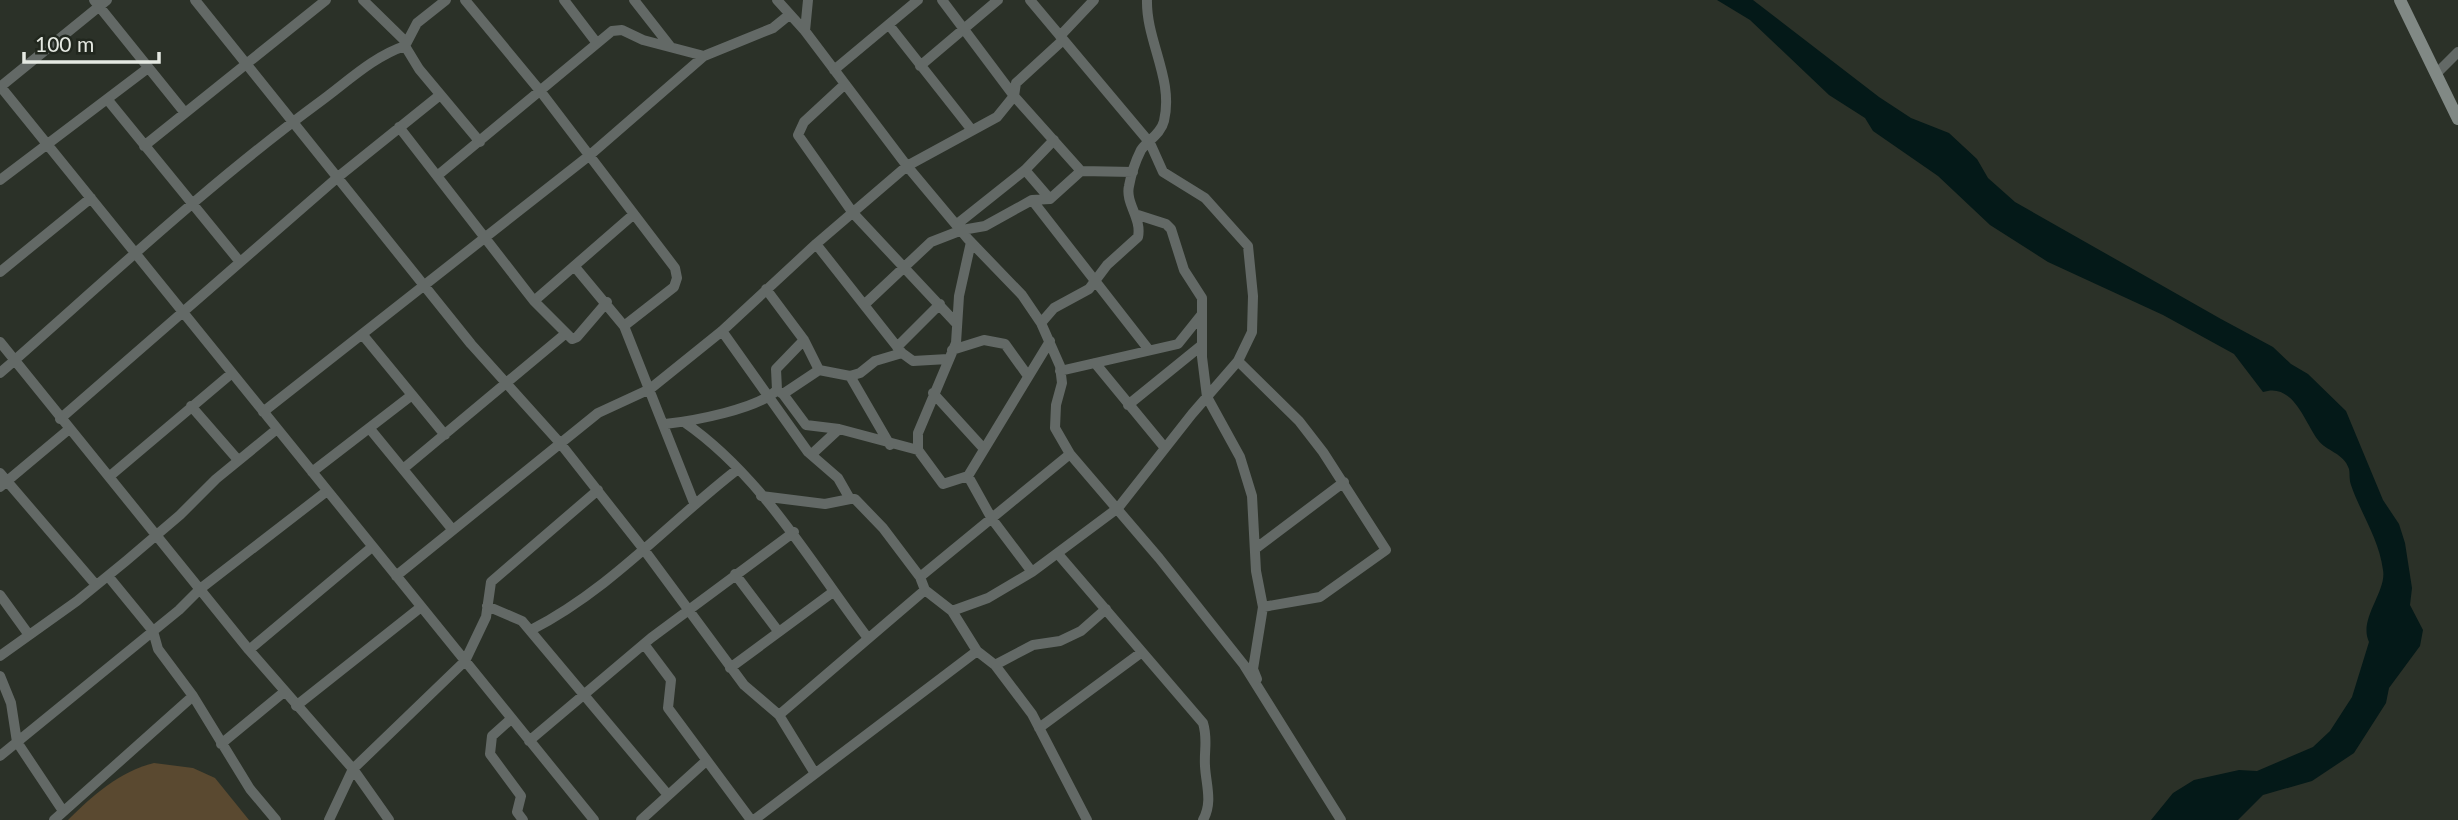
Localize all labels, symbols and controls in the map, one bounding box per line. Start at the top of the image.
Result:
scale bar [24,21,159,65]
text: 100 m [35,31,94,56]

